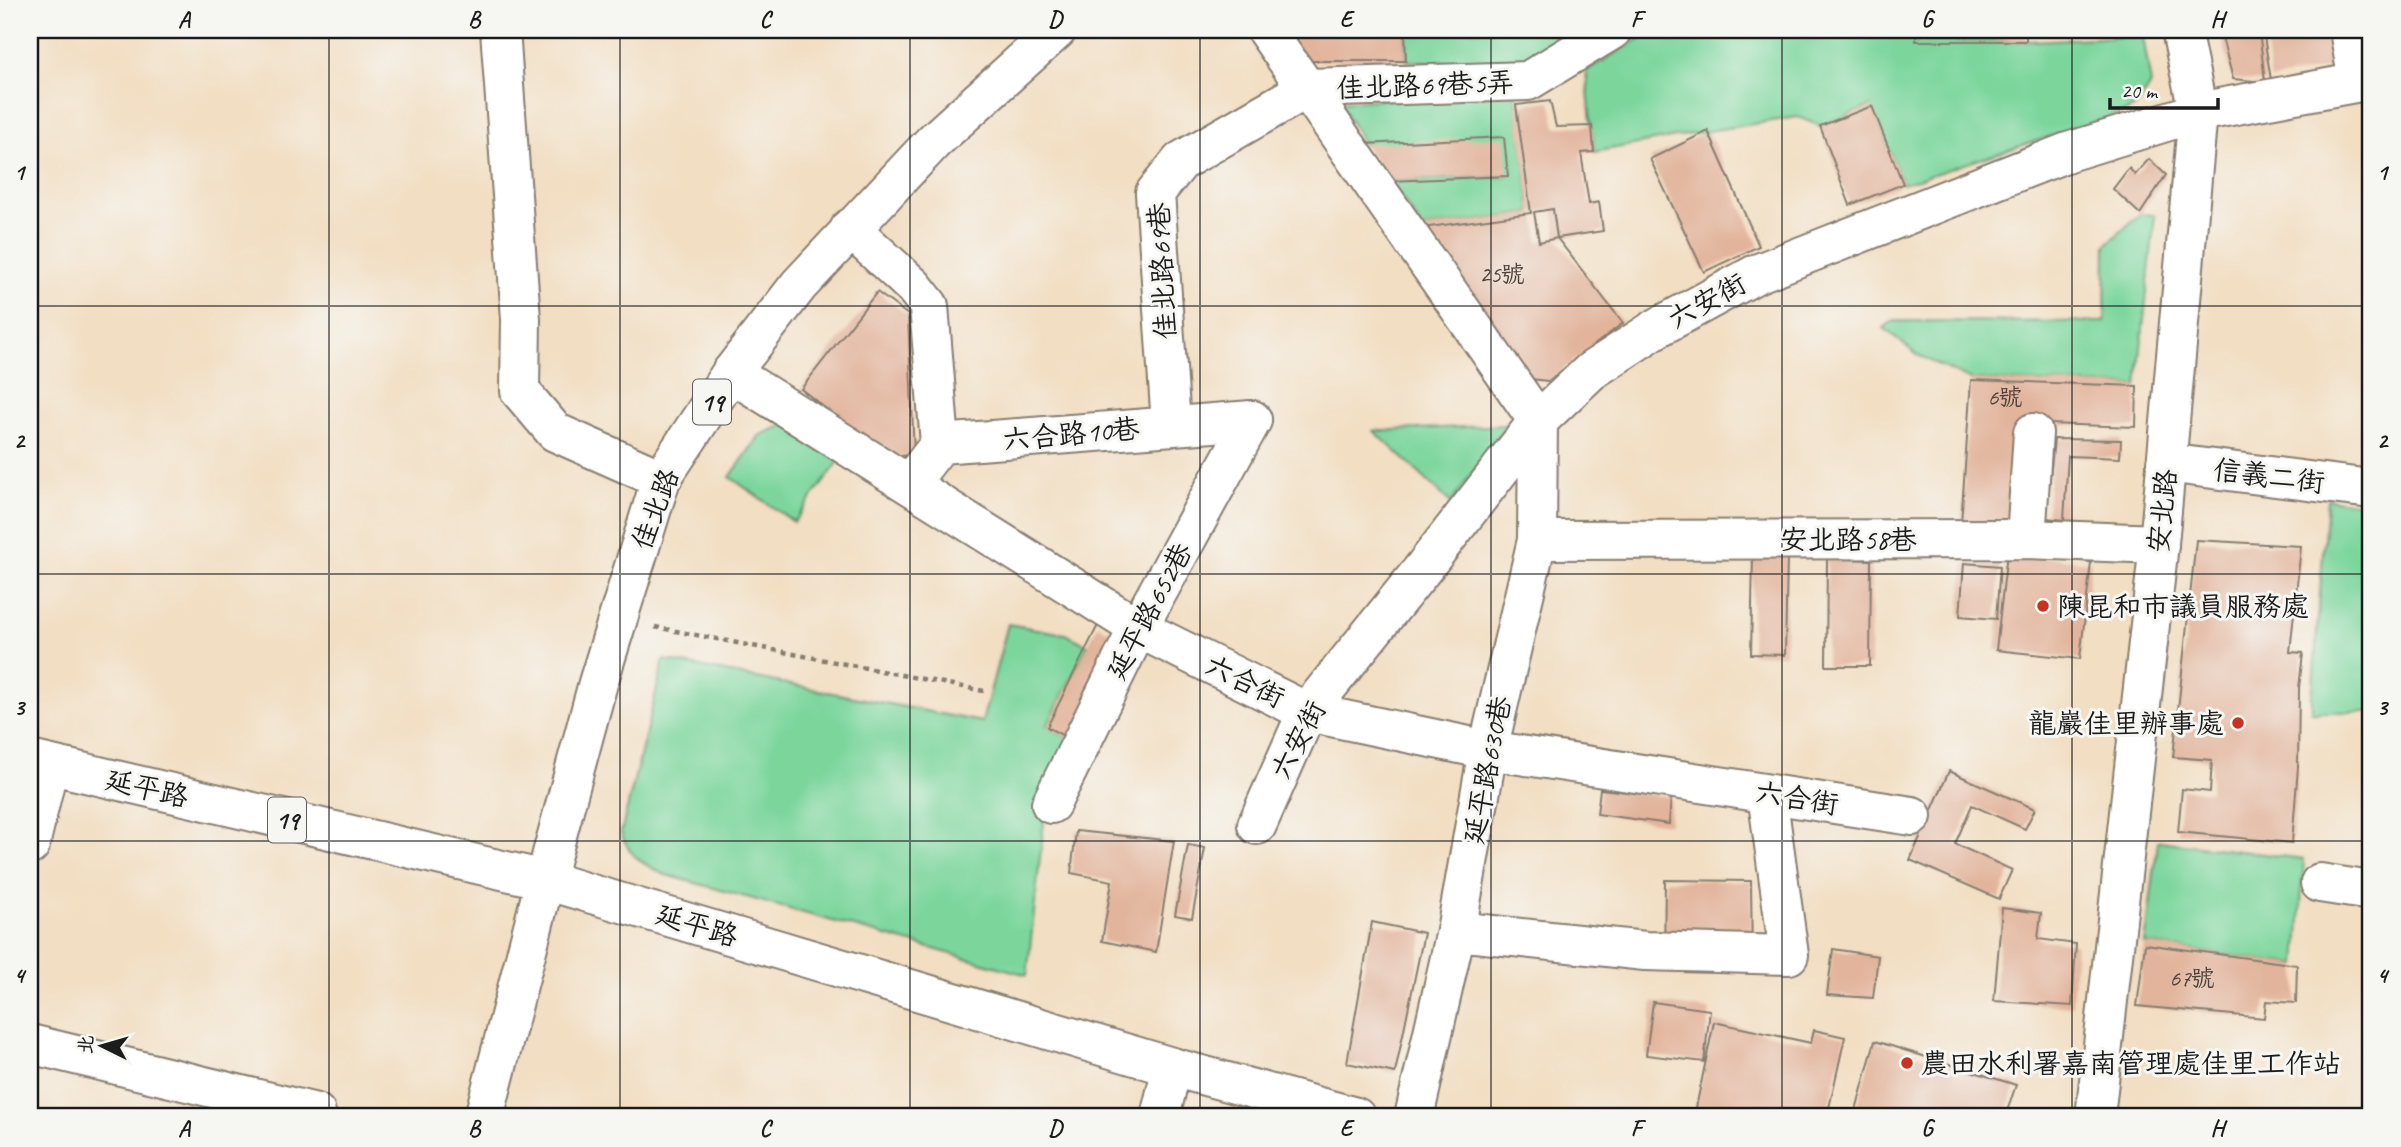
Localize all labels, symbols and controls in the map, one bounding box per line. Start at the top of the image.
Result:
text: A [178,5,192,34]
text: B [468,5,482,34]
text: C [760,5,774,34]
text: D [1048,5,1064,34]
text: E [1340,5,1356,34]
text: F [1631,5,1647,34]
text: G [1921,5,1936,34]
text: H [2210,5,2228,34]
street label: 佳北路69巷5弄 [1336,64,1514,106]
scale bar [2110,66,2219,110]
text: 20 m [2121,78,2159,104]
text: 1 [14,158,27,187]
text: 1 [2377,158,2390,187]
street label: 佳北路69巷 [1141,201,1183,340]
house number: 25號 [1479,259,1525,289]
street label: 六安街 [1662,265,1752,337]
road number: 19 [693,380,731,424]
house number: 6號 [1988,382,2022,412]
street label: 六合路10巷 [1001,411,1142,457]
text: 2 [14,426,27,455]
text: 2 [2377,426,2390,455]
street label: 信義二街 [2211,452,2327,500]
street label: 佳北路 [624,464,686,554]
street label: 安北路 [2140,467,2184,555]
street label: 安北路58巷 [1779,522,1918,557]
street label: 延平路652巷 [1098,536,1200,685]
place label: 陳昆和市議員服務處 [2057,589,2309,624]
marker: 陳昆和市議員服務處 [2035,598,2051,614]
street label: 六合街 [1200,647,1290,715]
street label: 延平路630巷 [1456,692,1519,847]
text: 3 [14,693,27,722]
text: 3 [2377,693,2390,722]
street label: 六安街 [1263,695,1333,785]
place label: 龍巖佳里辦事處 [2028,706,2224,741]
marker: 龍巖佳里辦事處 [2230,715,2246,731]
street label: 延平路 [102,761,192,815]
street label: 六合街 [1753,774,1841,822]
road number: 19 [268,798,306,842]
street label: 延平路 [652,896,742,954]
text: 4 [14,961,27,990]
text: 4 [2377,961,2390,990]
house number: 67號 [2169,963,2215,993]
north arrow [66,1010,136,1080]
text: 北 [73,1034,99,1055]
place label: 農田水利署嘉南管理處佳里工作站 [1921,1046,2341,1081]
marker: 農田水利署嘉南管理處佳里工作站 [1899,1055,1915,1071]
text: A [178,1114,192,1143]
text: B [468,1114,482,1143]
text: C [760,1114,774,1143]
text: D [1048,1114,1064,1143]
text: E [1340,1114,1356,1143]
text: F [1631,1114,1647,1143]
text: G [1921,1114,1936,1143]
text: H [2210,1114,2228,1143]

